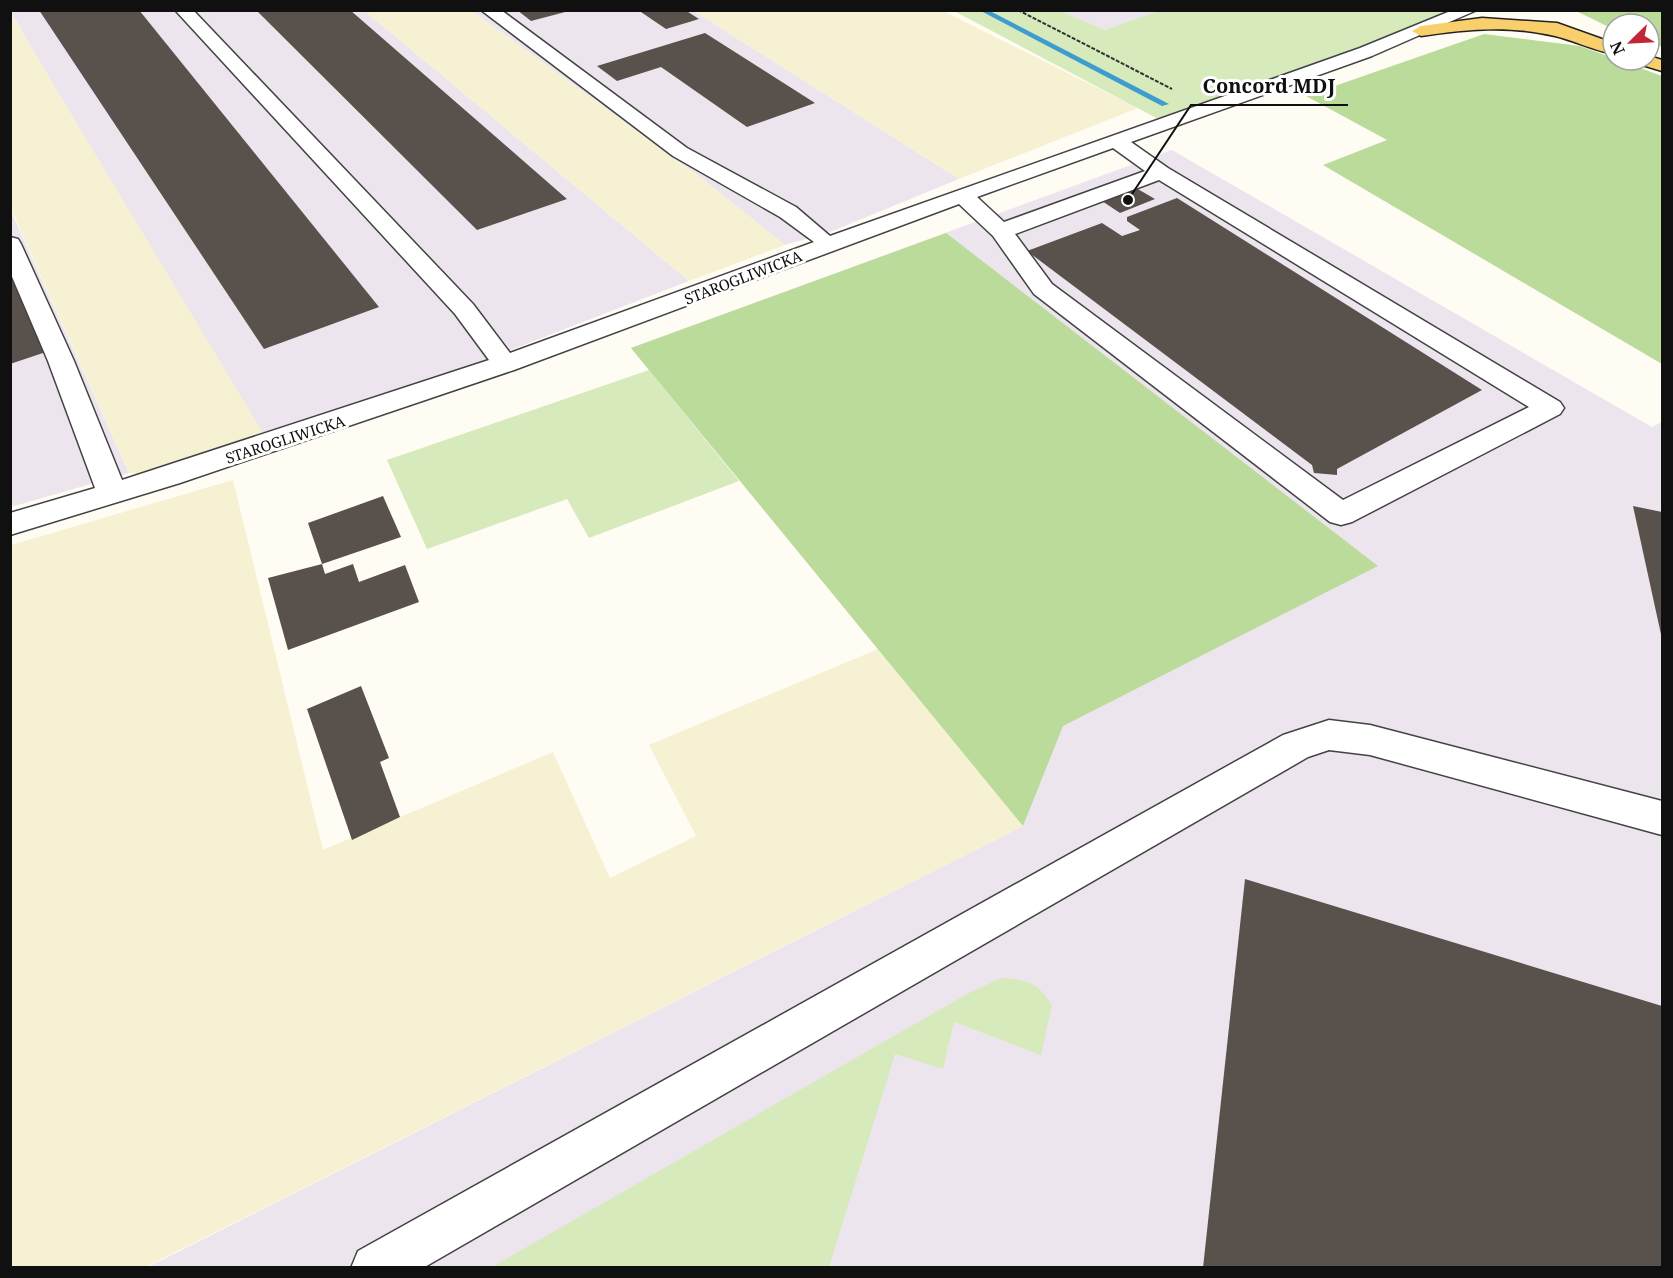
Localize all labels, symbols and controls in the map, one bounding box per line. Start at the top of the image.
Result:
north arrow [1601,12,1661,72]
text: N [1605,38,1630,58]
callout: Concord MDJ [1191,67,1348,105]
text: Concord MDJ [1203,72,1335,99]
street label: STAROGLIWICKA [681,245,805,309]
street label: STAROGLIWICKA [223,410,348,468]

